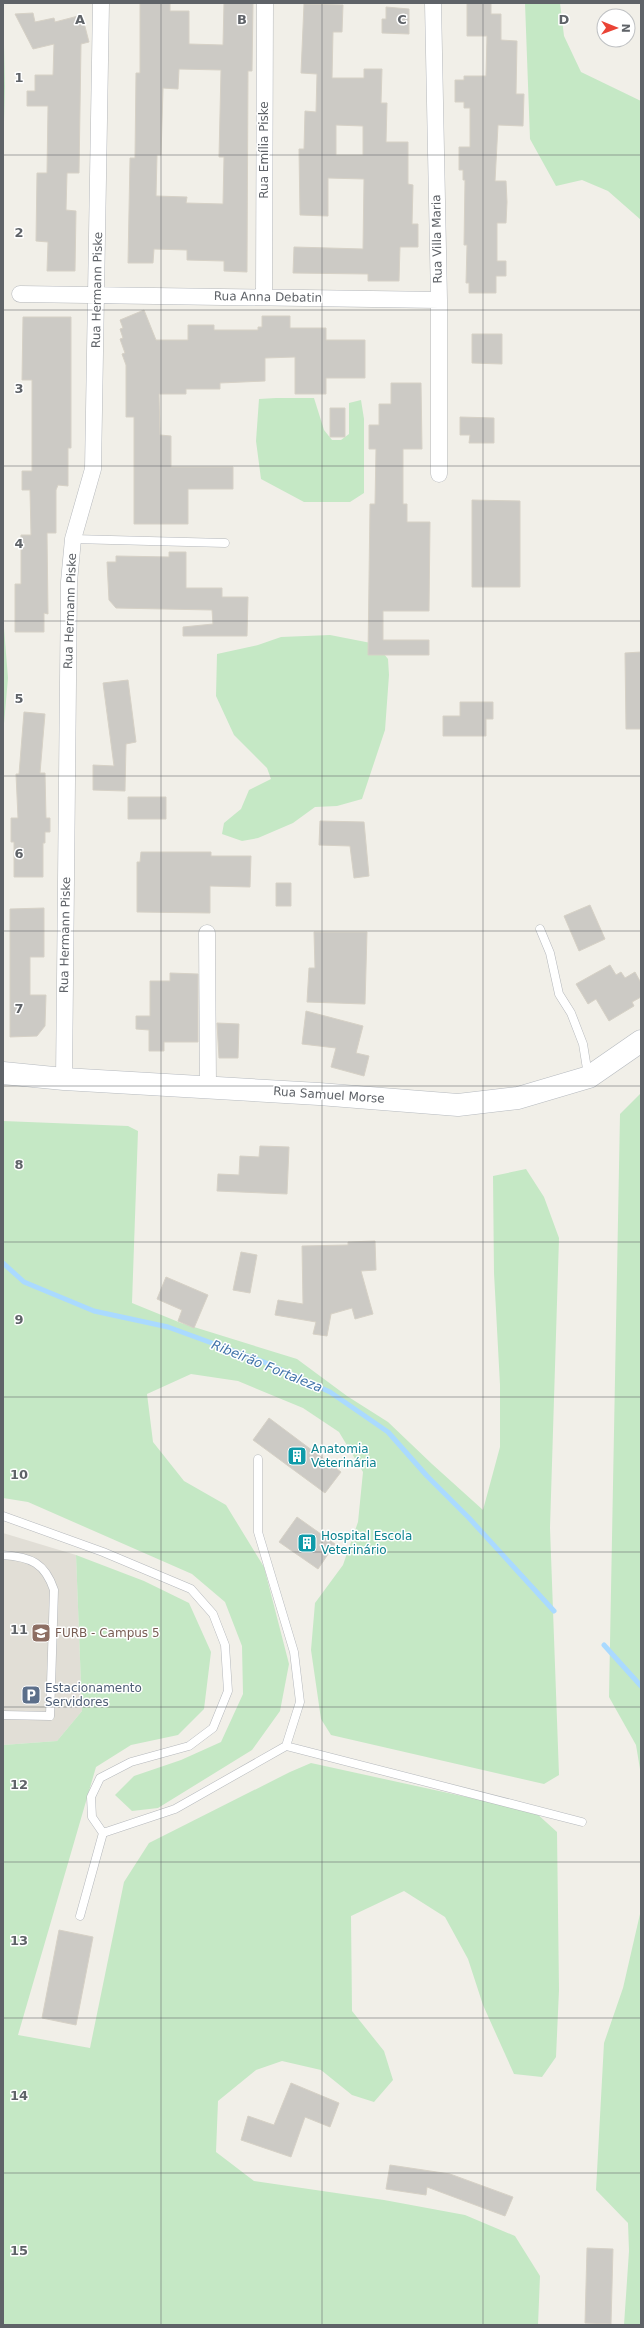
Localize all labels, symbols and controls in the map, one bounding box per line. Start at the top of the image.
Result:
north arrow [596,8,636,48]
text: A [75,12,85,27]
text: B [237,12,247,27]
text: C [397,12,407,27]
text: D [559,12,570,27]
text: N [619,23,632,33]
text: 1 [14,70,24,85]
street label: Rua Emília Piske [257,101,271,199]
street label: Rua Villa Maria [429,194,445,284]
text: 2 [14,225,24,240]
street label: Rua Hermann Piske [89,232,105,348]
street label: Rua Anna Debatin [214,289,322,305]
text: 3 [14,381,24,396]
text: 4 [14,536,24,551]
street label: Rua Hermann Piske [61,553,79,669]
text: 5 [14,691,24,706]
text: 6 [14,846,24,861]
street label: Rua Hermann Piske [57,877,73,993]
text: 7 [14,1001,24,1016]
street label: Rua Samuel Morse [273,1084,385,1106]
text: 8 [14,1157,24,1172]
text: 9 [14,1312,24,1327]
water label: Ribeirão Fortaleza [209,1337,325,1395]
place label: Anatomia Veterinária [311,1442,377,1470]
building icon: Anatomia Veterinária [286,1445,308,1467]
text: 10 [10,1467,28,1482]
place label: Hospital Escola Veterinário [321,1529,412,1557]
building icon: Hospital Escola Veterinário [296,1532,318,1554]
text: 11 [10,1622,28,1637]
school or university icon: FURB - Campus 5 [30,1622,52,1644]
place label: FURB - Campus 5 [55,1626,160,1640]
place label: Estacionamento Servidores [45,1681,142,1709]
parking icon: Estacionamento Servidores [20,1684,42,1706]
text: 12 [10,1777,28,1792]
text: 13 [10,1933,28,1948]
text: 14 [10,2088,28,2103]
text: 15 [10,2243,28,2258]

